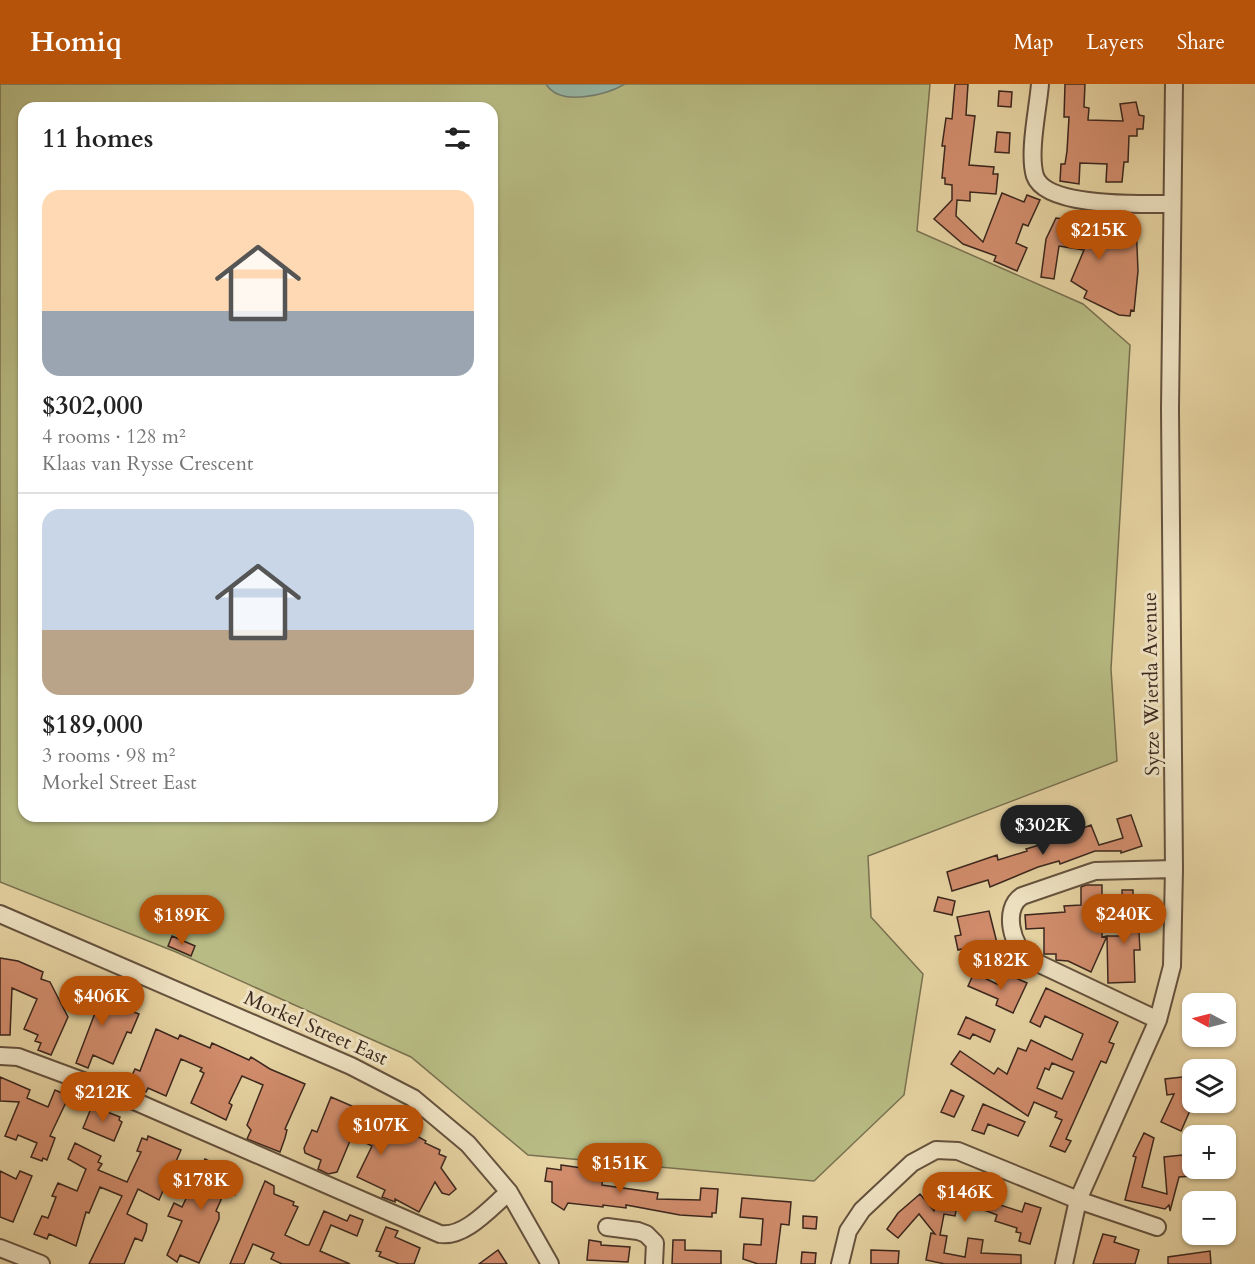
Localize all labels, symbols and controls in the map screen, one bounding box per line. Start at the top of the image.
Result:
text: Homiq [30,23,122,61]
text: Map [1014,28,1054,57]
text: Layers [1087,28,1144,57]
text: Share [1177,28,1225,57]
text: 11 homes [42,121,153,156]
icon: filters [441,122,474,155]
pin: $215K [1057,210,1141,261]
text: $215K [1070,216,1128,243]
icon: home [204,229,312,337]
text: $302,000 [42,388,143,423]
text: 4 rooms · 128 m² [42,423,186,450]
text: Klaas van Rysse Crescent [42,450,253,477]
icon: home [204,548,312,656]
street label: Sytze Wierda Avenue [1136,592,1166,776]
text: $189,000 [42,707,143,742]
text: 3 rooms · 98 m² [42,742,175,769]
text: Morkel Street East [42,769,197,796]
pin: $302K [1001,805,1085,856]
text: $302K [1014,811,1072,838]
pin: $240K [1082,894,1166,945]
pin: $189K [140,895,224,946]
text: $240K [1095,900,1153,927]
text: $189K [153,901,211,928]
pin: $182K [959,940,1043,991]
text: $182K [972,946,1030,973]
pin: $406K [60,976,144,1027]
text: $406K [73,982,131,1009]
street label: Morkel Street East [240,984,393,1072]
north arrow [1182,993,1236,1047]
map controls [1182,993,1236,1245]
button: layers [1182,1059,1236,1113]
pin: $212K [61,1072,145,1123]
text: $212K [74,1078,132,1105]
pin: $107K [339,1105,423,1156]
text: $107K [352,1111,410,1138]
button: + [1182,1125,1236,1179]
pin: $151K [578,1143,662,1194]
text: $151K [591,1149,649,1176]
pin: $178K [159,1160,243,1211]
text: $178K [172,1166,230,1193]
pin: $146K [923,1172,1007,1223]
text: $146K [936,1178,994,1205]
button: − [1182,1191,1236,1245]

